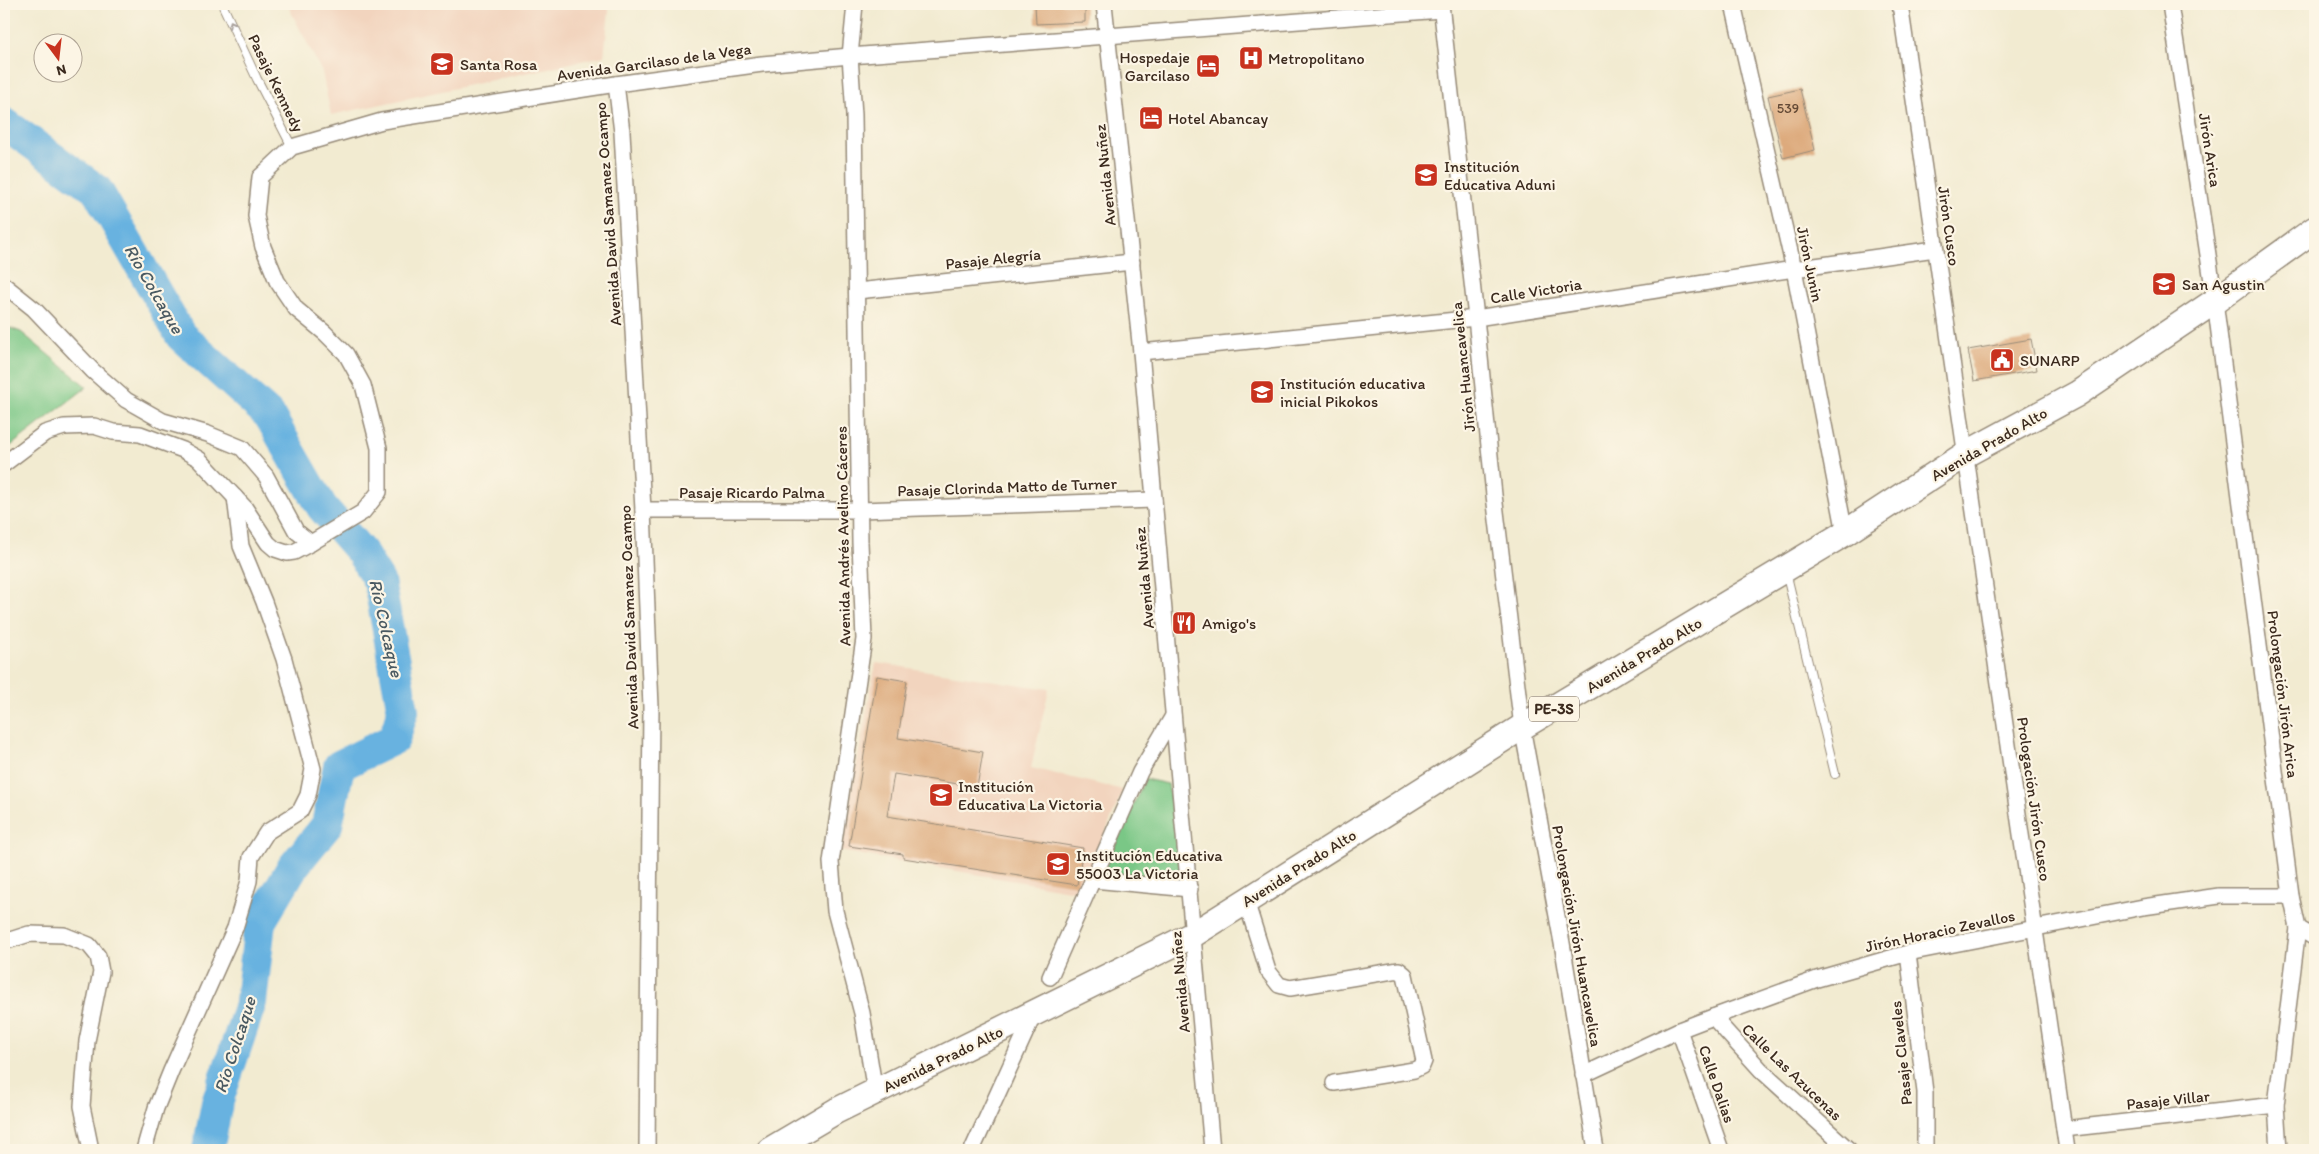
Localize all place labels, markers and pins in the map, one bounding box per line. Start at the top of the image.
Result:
hospital icon: Metropolitano [1238,45,1264,71]
place label: Hospedaje Garcilaso [1120,48,1190,85]
place label: Metropolitano [1268,49,1365,68]
school or university icon: Santa Rosa [429,51,455,77]
hotel icon: Hospedaje Garcilaso [1195,53,1221,79]
place label: Santa Rosa [460,55,538,74]
hotel icon: Hotel Abancay [1138,105,1164,131]
place label: Hotel Abancay [1168,109,1268,128]
place label: Institución Educativa Aduni [1444,157,1556,194]
school or university icon: Institución Educativa Aduni [1413,162,1439,188]
school or university icon: San Agustin [2151,271,2177,297]
place label: San Agustin [2182,275,2265,294]
public building icon: SUNARP [1989,347,2015,373]
place label: SUNARP [2020,351,2080,370]
place label: Institución educativa inicial Pikokos [1280,374,1426,411]
school or university icon: Institución educativa inicial Pikokos [1249,379,1275,405]
restaurant icon: Amigo's [1171,610,1197,636]
place label: Amigo's [1202,614,1256,633]
place label: Institución Educativa La Victoria [958,777,1103,814]
school or university icon: Institución Educativa La Victoria [928,782,954,808]
place label: Institución Educativa 55003 La Victoria [1076,846,1223,883]
school or university icon: Institución Educativa 55003 La Victoria [1045,851,1071,877]

